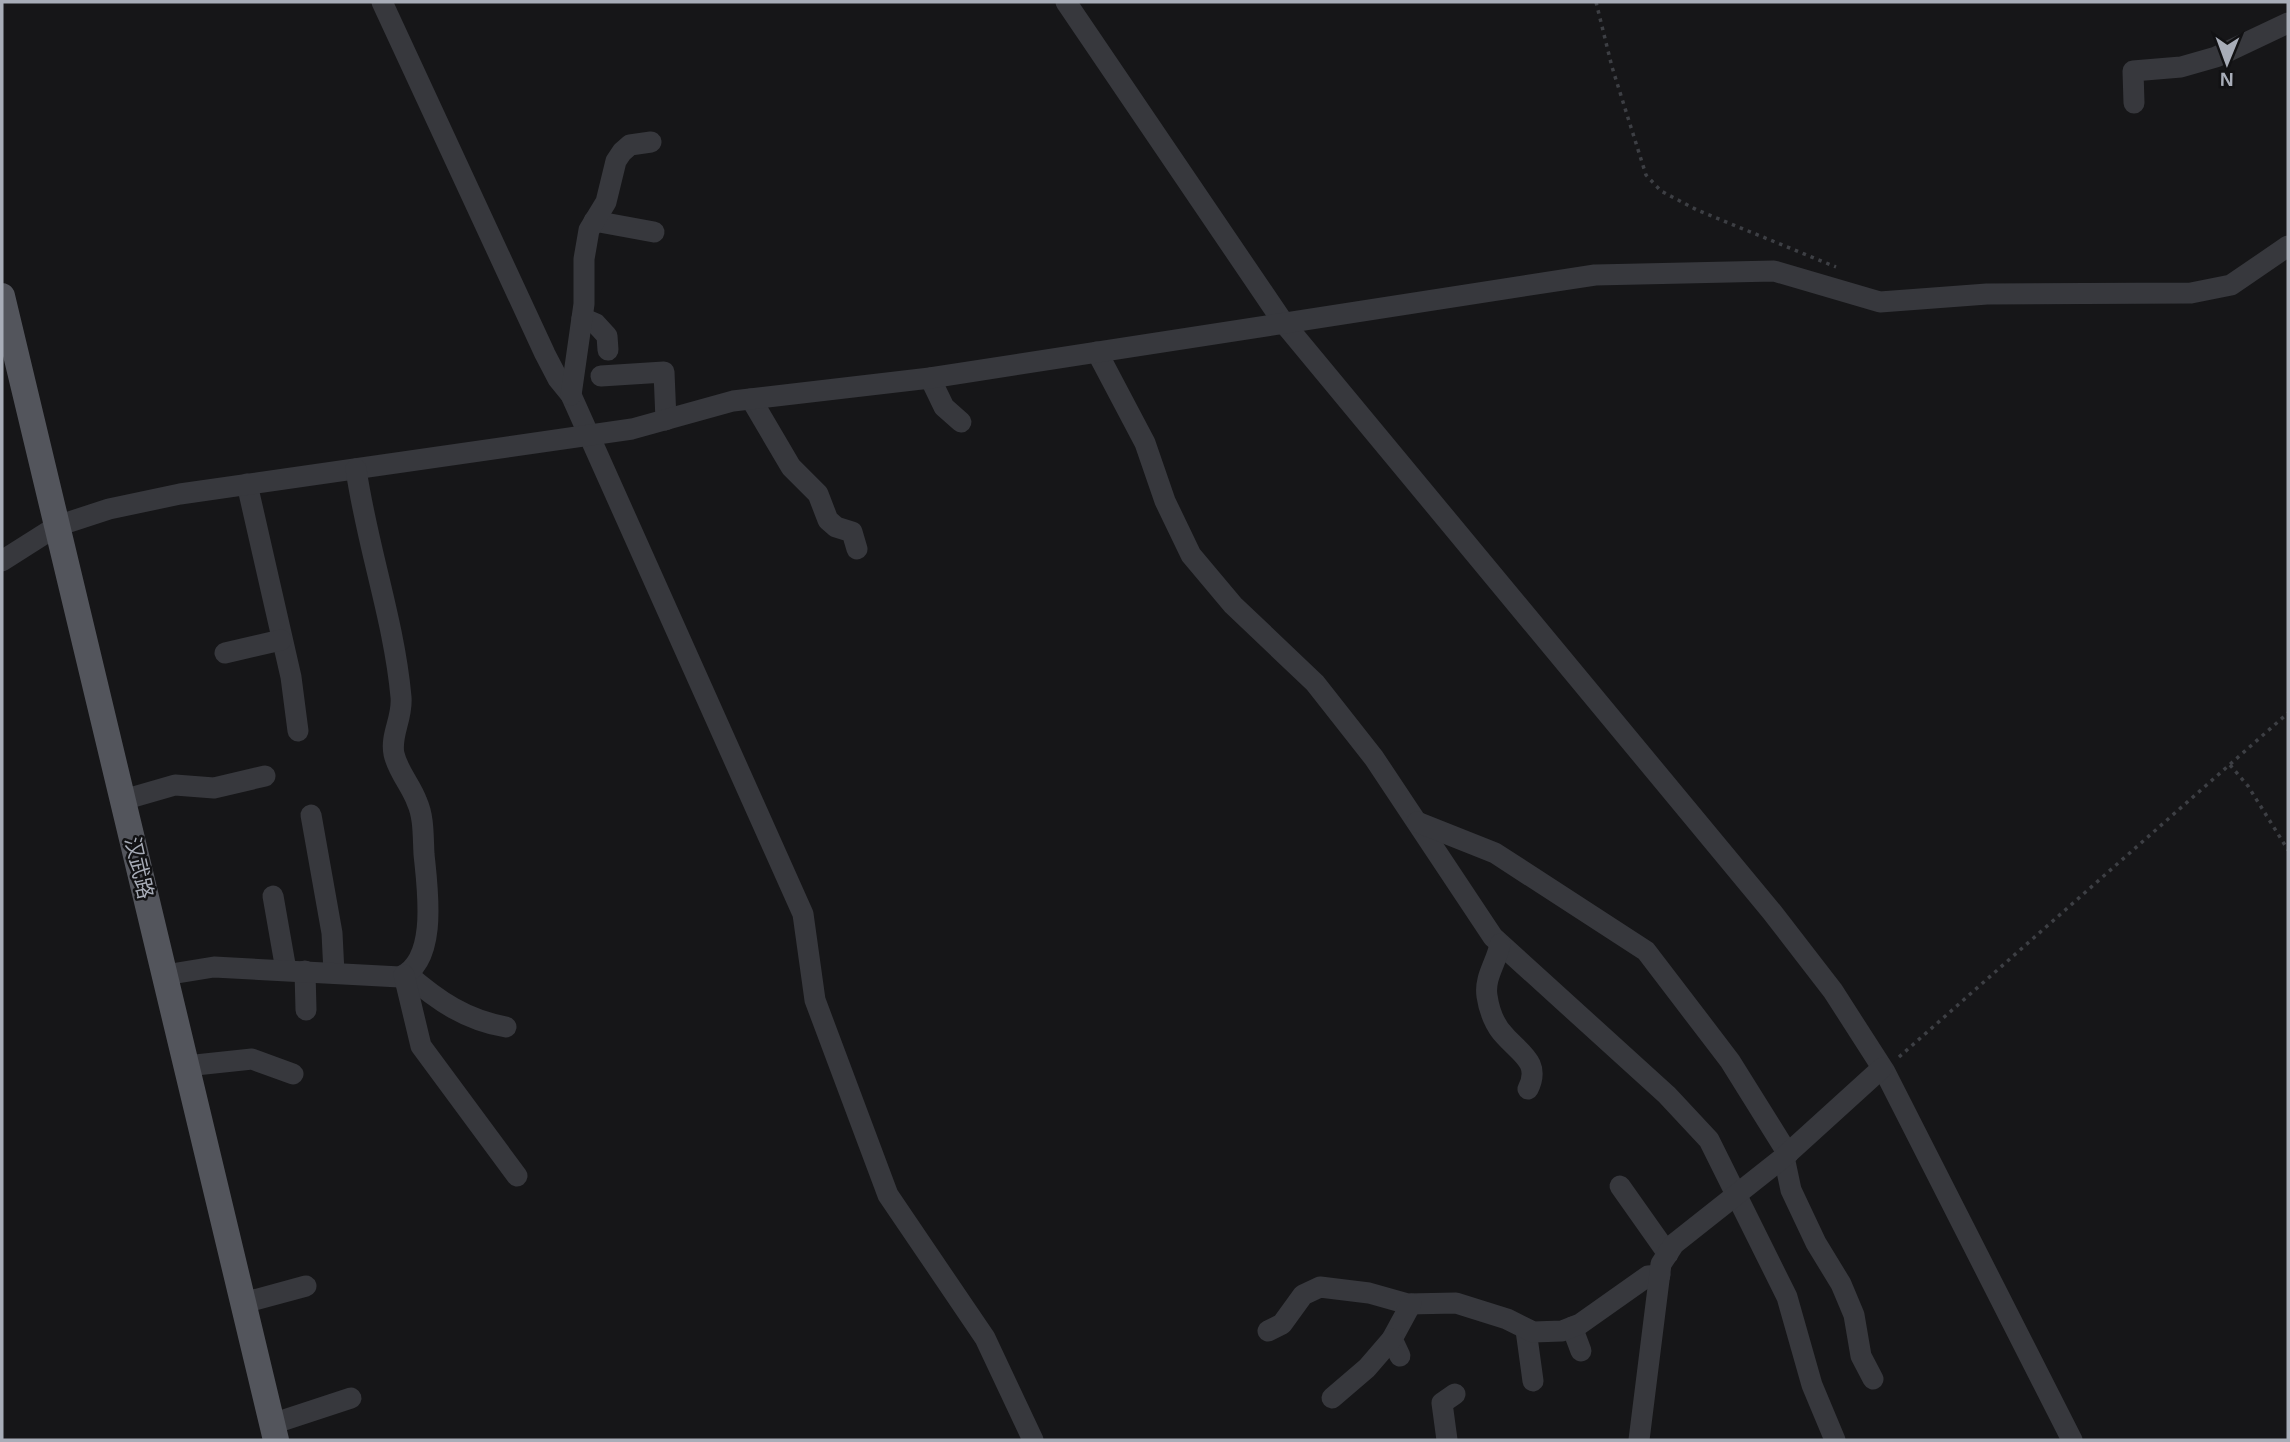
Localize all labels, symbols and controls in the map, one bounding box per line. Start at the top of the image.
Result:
north arrow [2192,28,2262,98]
text: N [2220,69,2234,90]
street label: 汉武路 [121,835,158,901]

